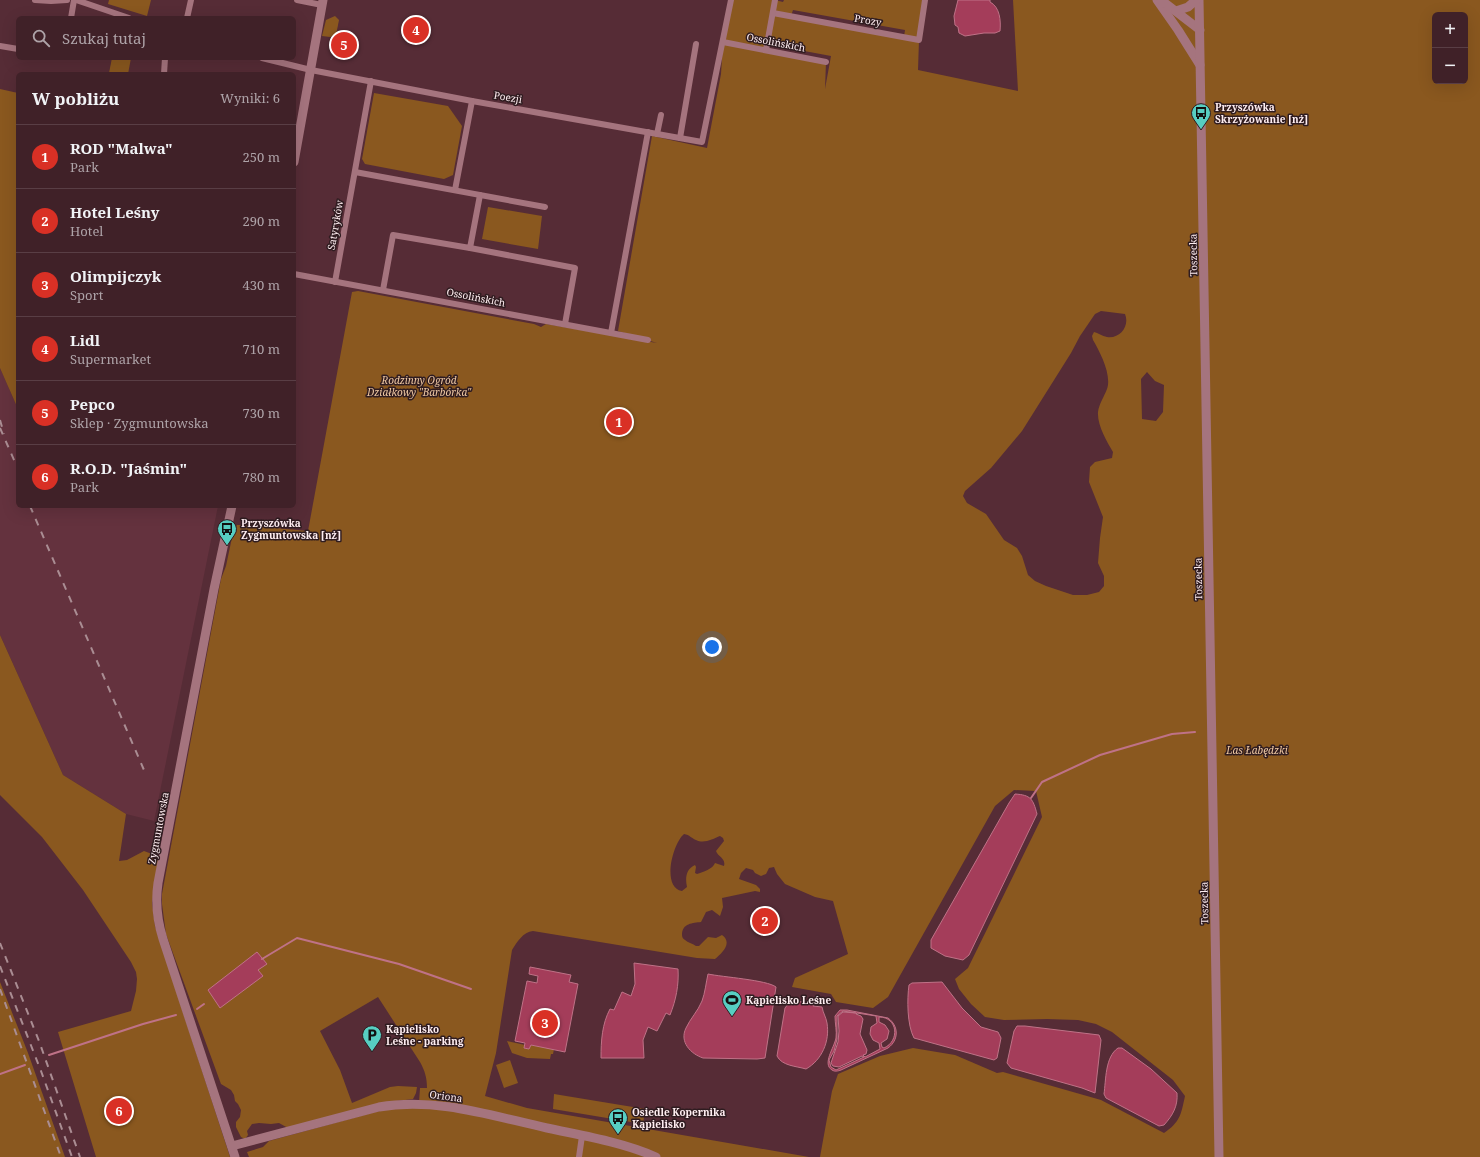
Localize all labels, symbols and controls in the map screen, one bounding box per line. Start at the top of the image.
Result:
street label: Prozy [853,11,883,29]
map controls [1432,12,1468,84]
button: + [1432,12,1468,48]
pin: 4 [403,15,429,45]
search box [16,16,296,60]
icon: search [30,27,52,49]
text: Szukaj tutaj [62,28,146,48]
street label: Ossolińskich [745,29,807,55]
pin: 5 [331,30,357,60]
button: − [1432,48,1468,84]
text: W pobliżu [32,87,119,110]
street label: Poezji [493,88,524,107]
text: Wyniki: 6 [220,89,280,107]
place label: Przyszówka Skrzyżowanie [nż] [1215,100,1308,126]
bus stop icon: Przyszówka Skrzyżowanie [nż] [1190,102,1212,130]
text: ROD "Malwa" [70,138,173,158]
text: 1 [41,148,49,166]
text: 250 m [243,148,280,166]
text: Park [70,158,99,176]
street label: Satyryków [324,198,346,251]
text: Hotel Leśny [70,202,159,222]
text: 2 [41,212,49,230]
text: 290 m [243,212,280,230]
text: Hotel [70,222,103,240]
street label: Toszecka [1186,233,1200,277]
text: Olimpijczyk [70,266,161,286]
text: 3 [41,276,49,294]
text: 430 m [243,276,280,294]
street label: Ossolińskich [445,284,507,310]
text: Sport [70,286,103,304]
text: Lidl [70,330,100,350]
text: 4 [41,340,49,358]
text: 710 m [243,340,280,358]
text: Supermarket [70,350,151,368]
park label: Rodzinny Ogród Działkowy "Barbórka" [366,373,472,399]
text: Pepco [70,394,115,414]
text: 5 [41,404,49,422]
text: 730 m [243,404,280,422]
pin: 1 [606,407,632,437]
text: Sklep · Zygmuntowska [70,414,209,432]
text: R.O.D. "Jaśmin" [70,458,187,478]
text: 6 [41,468,49,486]
text: 780 m [243,468,280,486]
text: Park [70,478,99,496]
place label: Przyszówka Zygmuntowska [nż] [241,516,341,542]
bus stop icon: Przyszówka Zygmuntowska [nż] [216,518,238,546]
street label: Toszecka [1191,557,1205,601]
your location [702,637,722,657]
park label: Las Łabędzki [1225,743,1288,757]
street label: Zygmuntowska [144,790,172,865]
street label: Toszecka [1197,881,1211,925]
pin: 2 [752,906,778,936]
sports icon: Kąpielisko Leśne [721,989,743,1017]
place label: Kąpielisko Leśne [746,993,832,1007]
pin: 3 [532,1008,558,1038]
place label: Kąpielisko Leśne - parking [386,1022,464,1048]
parking icon: Kąpielisko Leśne - parking [361,1024,383,1052]
street label: Oriona [429,1087,464,1105]
pin: 6 [106,1096,132,1126]
place label: Osiedle Kopernika Kąpielisko [632,1105,726,1131]
bus stop icon: Osiedle Kopernika Kąpielisko [607,1107,629,1135]

